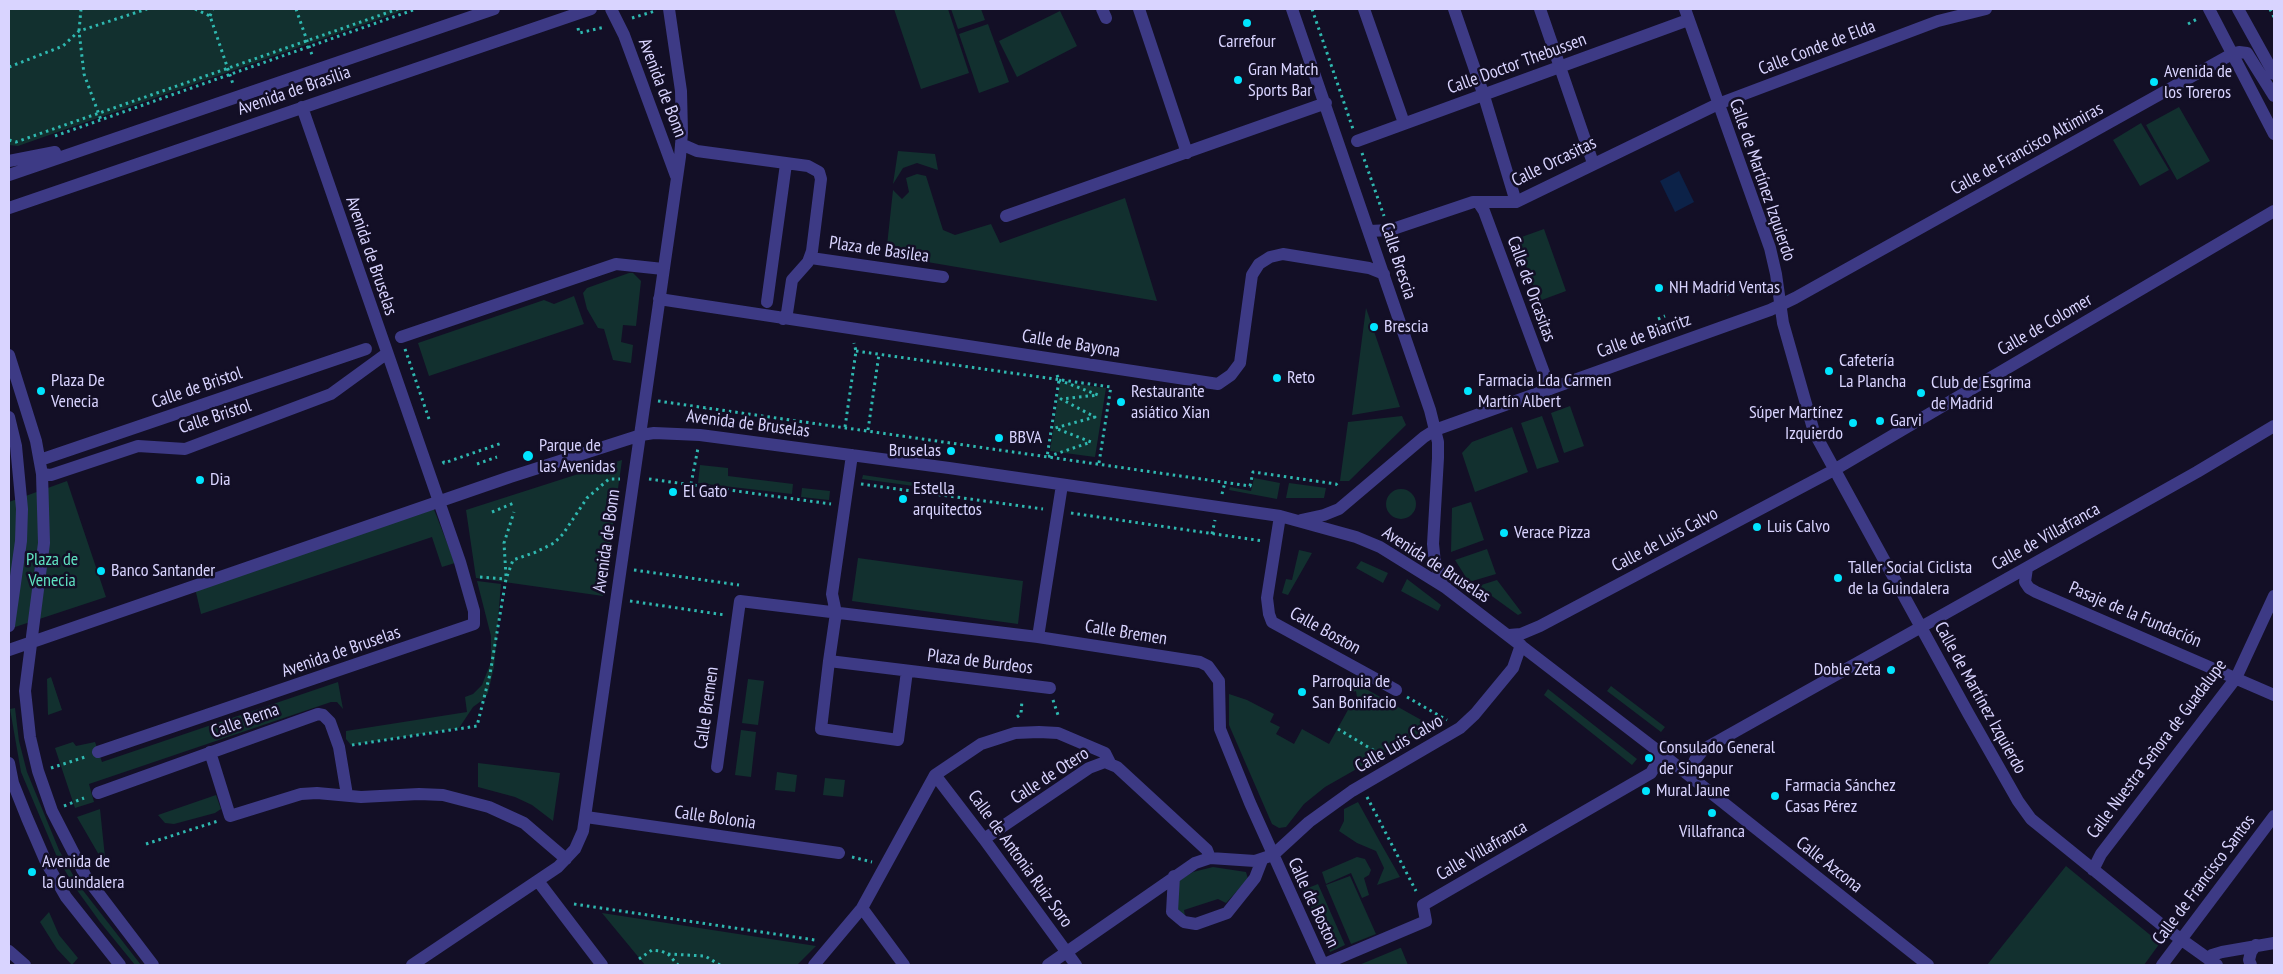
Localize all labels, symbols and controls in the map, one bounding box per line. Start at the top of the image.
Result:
street label: Calle Conde de Elda [1756,16,1878,80]
marker: Carrefour [1241,17,1253,29]
street label: Calle Doctor Thebussen [1445,29,1589,99]
place label: Carrefour [1218,31,1276,53]
street label: Avenida de Bonn [633,36,691,140]
place label: Gran Match Sports Bar [1248,59,1319,102]
place label: Avenida de los Toreros [2164,61,2232,104]
street label: Avenida de Brasilia [235,62,353,120]
marker: Gran Match Sports Bar [1232,74,1244,86]
marker: Avenida de los Toreros [2148,76,2160,88]
street label: Calle de Martínez Izquierdo [1724,96,1800,264]
street label: Calle de Francisco Altimiras [1947,98,2107,200]
street label: Calle Orcasitas [1508,132,1600,192]
street label: Avenida de Bruselas [341,194,401,318]
street label: Calle Brescia [1375,220,1421,302]
street label: Plaza de Basilea [828,232,930,268]
street label: Calle de Orcasitas [1502,233,1560,345]
place label: NH Madrid Ventas [1669,277,1780,299]
marker: NH Madrid Ventas [1653,282,1665,294]
street label: Calle de Colomer [1994,289,2096,361]
street label: Calle de Biarritz [1594,309,1694,363]
place label: Brescia [1384,316,1428,338]
marker: Brescia [1368,321,1380,333]
street label: Calle de Bayona [1020,326,1122,362]
place label: Cafetería La Plancha [1839,350,1906,392]
street label: Calle de Bristol [149,362,245,414]
marker: Cafetería La Plancha [1823,365,1835,377]
place label: Reto [1287,367,1315,389]
place label: Plaza De Venecia [51,370,105,412]
place label: Farmacia Lda Carmen Martín Albert [1478,370,1611,412]
marker: Reto [1271,372,1283,384]
place label: Club de Esgrima de Madrid [1931,372,2031,414]
place label: Restaurante asiático Xian [1131,381,1210,424]
marker: Plaza De Venecia [35,385,47,397]
marker: Farmacia Lda Carmen Martín Albert [1462,385,1474,397]
marker: Club de Esgrima de Madrid [1915,387,1927,399]
street label: Calle Bristol [176,395,254,439]
marker: Restaurante asiático Xian [1115,396,1127,408]
place label: Súper Martínez Izquierdo [1749,402,1843,444]
street label: Avenida de Bruselas [685,406,811,442]
place label: Garvi [1890,410,1922,432]
marker: Garvi [1874,415,1886,427]
marker: Súper Martínez Izquierdo [1847,417,1859,429]
place label: BBVA [1009,427,1042,449]
marker: BBVA [993,432,1005,444]
place label: Parque de las Avenidas [539,435,616,478]
place label: Bruselas [889,440,941,462]
marker: Bruselas [945,445,957,457]
marker: Parque de las Avenidas [521,449,535,463]
place label: Dia [210,469,231,491]
marker: Dia [194,474,206,486]
place label: Estella arquitectos [913,478,982,520]
place label: El Gato [683,481,727,503]
marker: El Gato [667,486,679,498]
street label: Avenida de Bonn [589,488,625,594]
marker: Estella arquitectos [897,493,909,505]
street label: Calle de Villafranca [1988,498,2104,576]
street label: Calle de Luis Calvo [1608,503,1722,577]
place label: Luis Calvo [1767,516,1830,538]
marker: Luis Calvo [1751,521,1763,533]
street label: Avenida de Bruselas [1378,522,1494,608]
place label: Verace Pizza [1514,522,1591,544]
marker: Verace Pizza [1498,527,1510,539]
park label: Plaza de Venecia [26,549,78,592]
place label: Taller Social Ciclista de la Guindalera [1848,557,1972,600]
place label: Banco Santander [111,560,215,582]
marker: Banco Santander [95,565,107,577]
marker: Taller Social Ciclista de la Guindalera [1832,572,1844,584]
street label: Pasaje de la Fundación [2066,577,2204,653]
street label: Calle Boston [1286,603,1364,659]
street label: Calle Bremen [1083,616,1169,650]
street label: Calle de Martínez Izquierdo [1929,618,2031,778]
street label: Avenida de Bruselas [279,622,403,682]
street label: Plaza de Burdeos [926,645,1034,679]
street label: Calle Nuestra Señora de Guadalupe [2083,655,2231,843]
place label: Doble Zeta [1814,659,1881,681]
marker: Doble Zeta [1885,664,1897,676]
street label: Calle Bremen [691,666,723,750]
place label: Parroquia de San Bonifacio [1312,671,1397,714]
marker: Parroquia de San Bonifacio [1296,686,1308,698]
street label: Calle Berna [208,699,282,743]
street label: Calle Luis Calvo [1351,710,1447,778]
place label: Consulado General de Singapur [1659,737,1775,780]
street label: Calle de Otero [1007,743,1093,809]
marker: Consulado General de Singapur [1643,752,1655,764]
place label: Farmacia Sánchez Casas Pérez [1785,775,1896,818]
place label: Mural Jaune [1656,780,1730,802]
marker: Mural Jaune [1640,785,1652,797]
street label: Calle de Antonia Ruiz Soro [963,786,1077,932]
marker: Farmacia Sánchez Casas Pérez [1769,790,1781,802]
street label: Calle Bolonia [673,802,757,834]
marker: Villafranca [1706,807,1718,819]
street label: Calle de Francisco Santos [2148,811,2260,949]
street label: Calle Villafranca [1433,816,1531,886]
place label: Villafranca [1679,821,1745,843]
street label: Calle Azcona [1791,832,1867,898]
place label: Avenida de la Guindalera [42,851,124,894]
street label: Calle de Boston [1283,855,1343,951]
marker: Avenida de la Guindalera [26,866,38,878]

